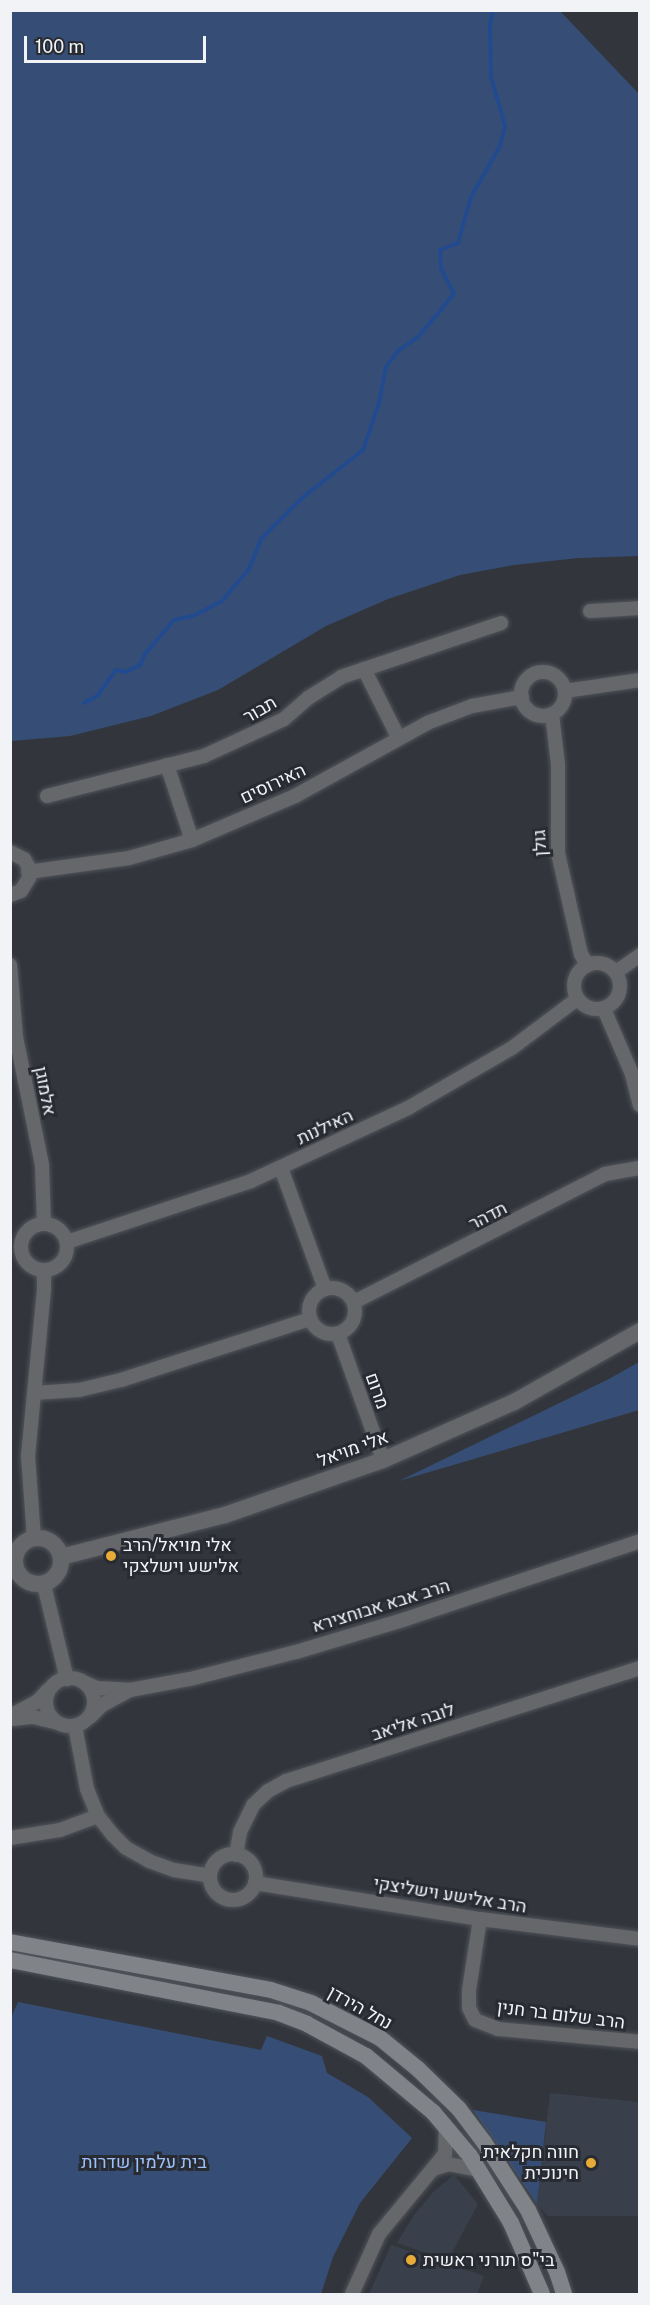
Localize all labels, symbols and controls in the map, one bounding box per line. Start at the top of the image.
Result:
scale bar [27,24,208,62]
text: 100 m [35,36,84,57]
street label: תבור [240,692,280,728]
street label: האירוסים [237,759,309,809]
street label: גולן [529,829,551,857]
street label: אלמוגן [30,1065,60,1117]
street label: האילנות [293,1105,357,1149]
street label: תדהר [465,1197,511,1235]
street label: מרום [361,1370,393,1412]
street label: אלי מויאל [315,1426,391,1472]
place label: אלי מויאל/הרב אלישע וישלצקי [123,1535,239,1578]
marker: אלי מויאל/הרב אלישע וישלצקי [104,1549,118,1563]
street label: הרב אבא אבוחצירא [309,1575,453,1637]
street label: לובה אליאב [369,1698,457,1746]
street label: הרב אלישע וישליצקי [372,1872,528,1918]
street label: נחל הירדן [324,1981,396,2035]
street label: הרב שלום בר חנין [496,1996,626,2034]
place label: חווה חקלאית חינוכית [483,2142,579,2184]
park label: בית עלמין שדרות [81,2151,207,2173]
marker: חווה חקלאית חינוכית [584,2156,598,2170]
place label: בי"ס תורני ראשית [423,2249,554,2271]
marker: בי"ס תורני ראשית [404,2253,418,2267]

